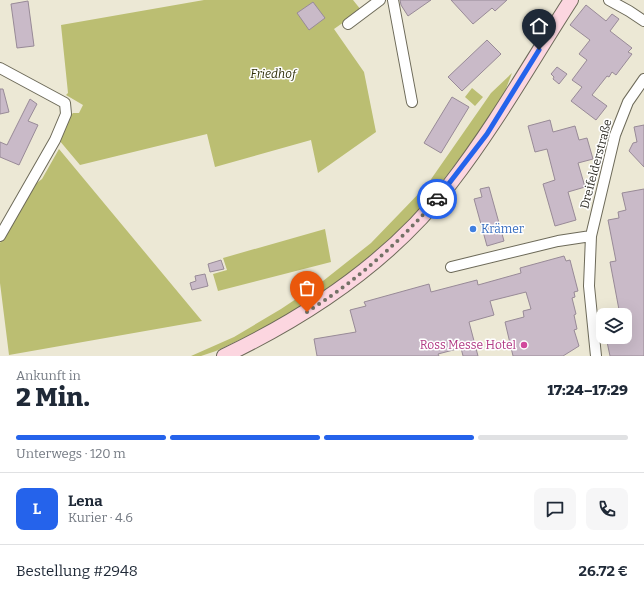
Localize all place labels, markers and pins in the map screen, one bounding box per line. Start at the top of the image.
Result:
pin [522,9,556,50]
place label: Krämer [481,222,525,236]
marker: Krämer [468,224,478,234]
pin [290,271,324,312]
place label: Ross Messe Hotel [420,338,517,352]
marker: Ross Messe Hotel [519,340,529,350]

